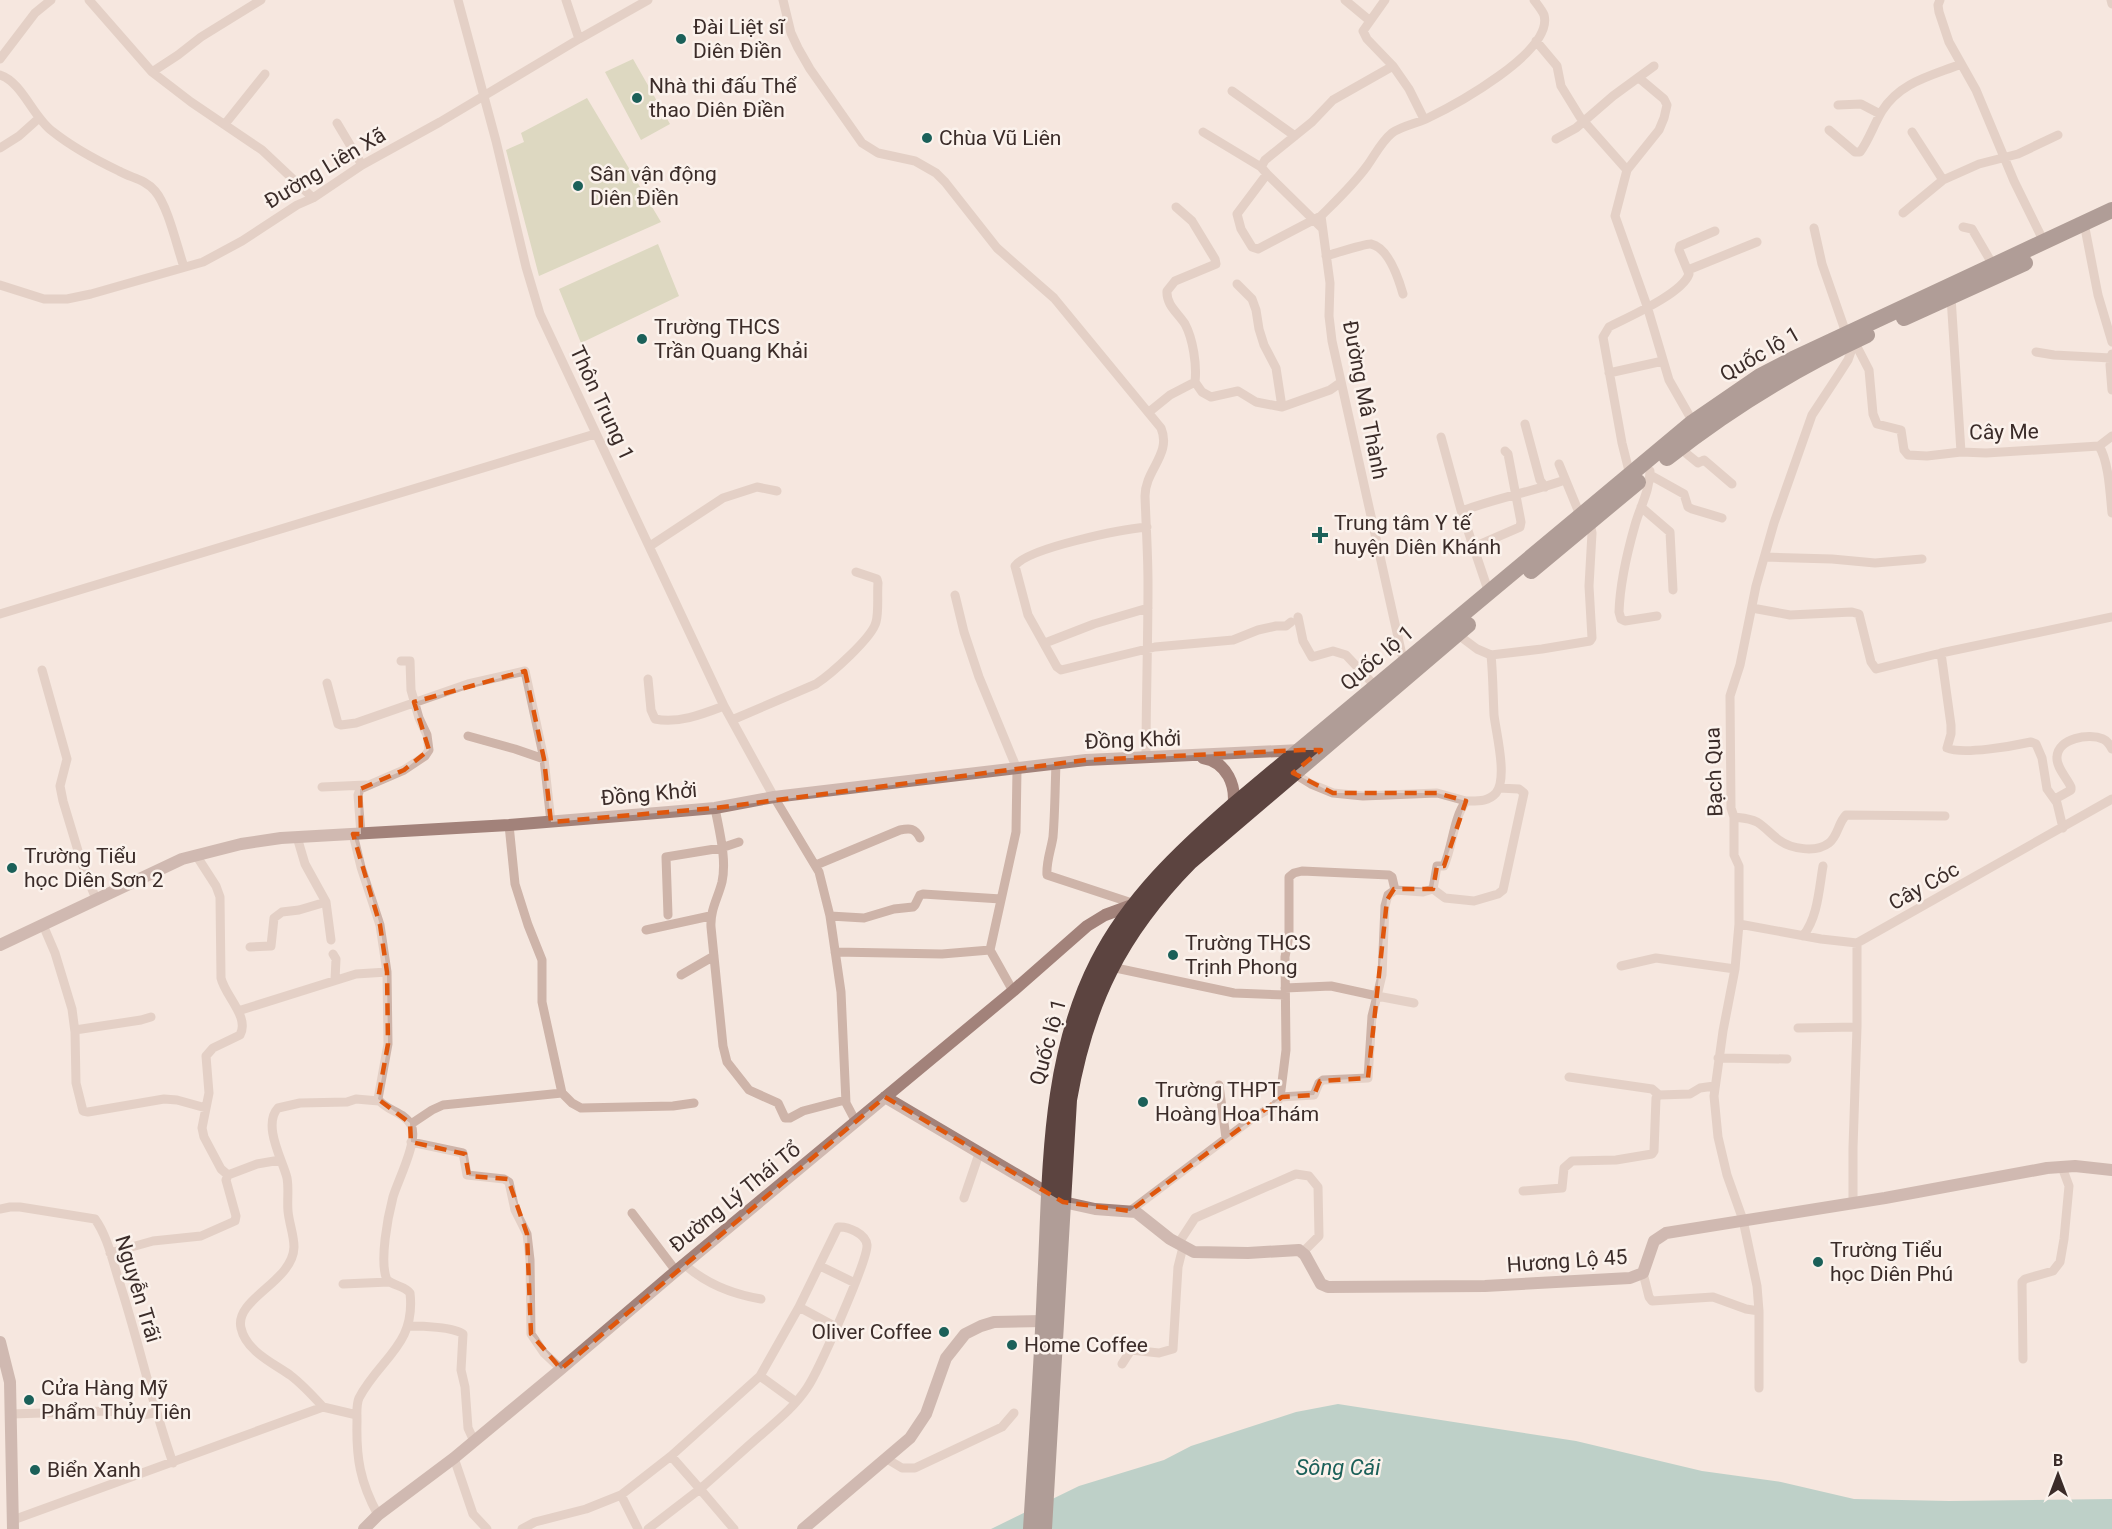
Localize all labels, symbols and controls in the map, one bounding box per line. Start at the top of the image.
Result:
place label: Đài Liệt sĩ Diên Điền [693,15,786,63]
marker: Đài Liệt sĩ Diên Điền [674,32,688,46]
place label: Nhà thi đấu Thể thao Diên Điền [649,74,797,122]
marker: Nhà thi đấu Thể thao Diên Điền [630,91,644,105]
street label: Đường Liên Xã [260,123,390,213]
place label: Chùa Vũ Liên [939,126,1061,150]
marker: Chùa Vũ Liên [920,131,934,145]
place label: Sân vận động Diên Điền [590,162,717,210]
marker: Sân vận động Diên Điền [571,179,585,193]
place label: Trường THCS Trần Quang Khải [654,315,808,363]
street label: Đường Mâ Thành [1338,319,1392,481]
street label: Quốc lộ 1 [1716,322,1804,386]
marker: Trường THCS Trần Quang Khải [635,332,649,346]
street label: Thôn Trung 1 [565,342,639,464]
street label: Cây Me [1969,419,2039,445]
place label: Trung tâm Y tế huyện Diên Khánh [1334,511,1501,559]
marker: Trung tâm Y tế huyện Diên Khánh [1311,526,1329,544]
street label: Quốc lộ 1 [1335,620,1419,696]
street label: Đồng Khởi [1084,726,1182,754]
street label: Bạch Qua [1700,727,1728,817]
street label: Đồng Khởi [600,778,698,810]
place label: Trường Tiểu học Diên Sơn 2 [24,844,164,892]
street label: Cây Cóc [1885,857,1963,915]
marker: Trường Tiểu học Diên Sơn 2 [5,861,19,875]
place label: Trường THCS Trịnh Phong [1185,931,1311,979]
marker: Trường THCS Trịnh Phong [1166,948,1180,962]
street label: Quốc lộ 1 [1025,996,1071,1088]
place label: Trường THPT Hoàng Hoa Thám [1155,1078,1319,1126]
marker: Trường THPT Hoàng Hoa Thám [1136,1095,1150,1109]
street label: Đường Lý Thái Tổ [665,1137,805,1257]
street label: Nguyễn Trãi [110,1233,166,1345]
place label: Trường Tiểu học Diên Phú [1830,1238,1953,1286]
street label: Hương Lộ 45 [1506,1245,1628,1277]
marker: Trường Tiểu học Diên Phú [1811,1255,1825,1269]
place label: Oliver Coffee [812,1320,932,1344]
marker: Oliver Coffee [937,1325,951,1339]
place label: Home Coffee [1024,1333,1148,1357]
marker: Home Coffee [1005,1338,1019,1352]
place label: Cửa Hàng Mỹ Phẩm Thủy Tiên [41,1376,191,1424]
marker: Cửa Hàng Mỹ Phẩm Thủy Tiên [22,1393,36,1407]
north arrow [2028,1445,2088,1505]
text: B [2053,1451,2063,1470]
water label: Sông Cái [1296,1455,1381,1480]
place label: Biển Xanh [47,1458,141,1482]
marker: Biển Xanh [28,1463,42,1477]

